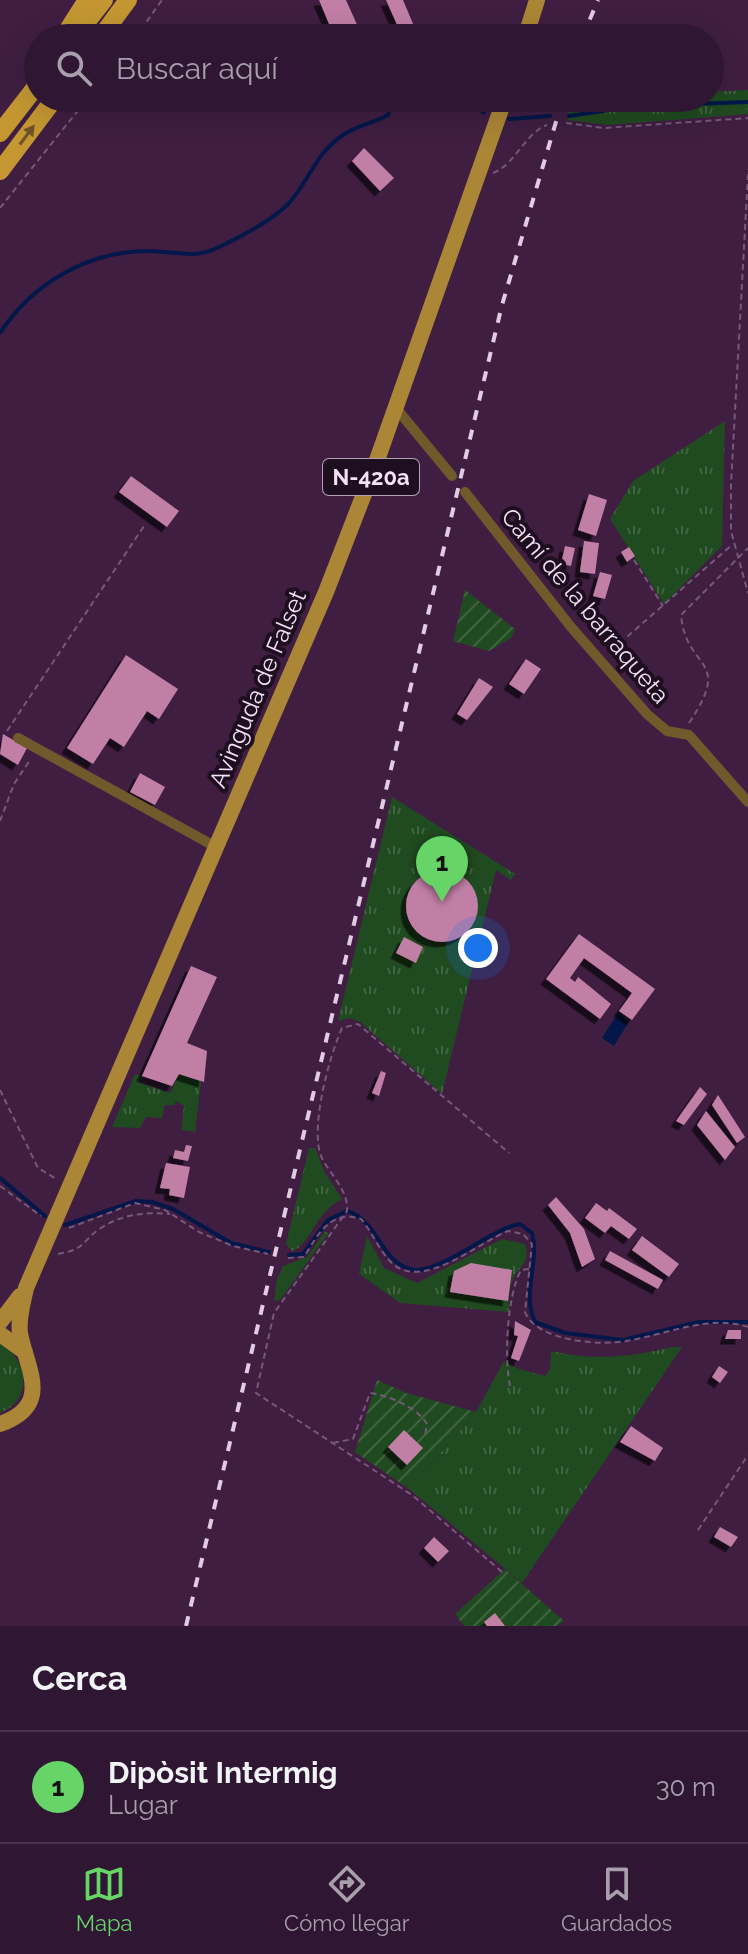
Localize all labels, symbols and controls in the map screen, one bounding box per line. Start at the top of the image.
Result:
search box [24,24,724,112]
icon: search [52,46,96,90]
text: Buscar aquí [116,51,278,86]
one-way arrow [19,124,35,145]
road number: N-420a [323,459,419,495]
street label: Camí de la barraqueta [495,502,675,709]
street label: Avinguda de Falset [203,586,312,792]
pin: 1 [416,836,468,902]
your location [458,928,498,968]
text: Cerca [32,1658,127,1698]
text: Dipòsit Intermig [108,1755,338,1790]
text: 1 [52,1772,64,1802]
text: 30 m [656,1772,716,1802]
text: Lugar [108,1790,178,1820]
tab: Mapa [76,1862,133,1936]
tab: Cómo llegar [284,1862,409,1936]
tab: Guardados [561,1862,672,1936]

